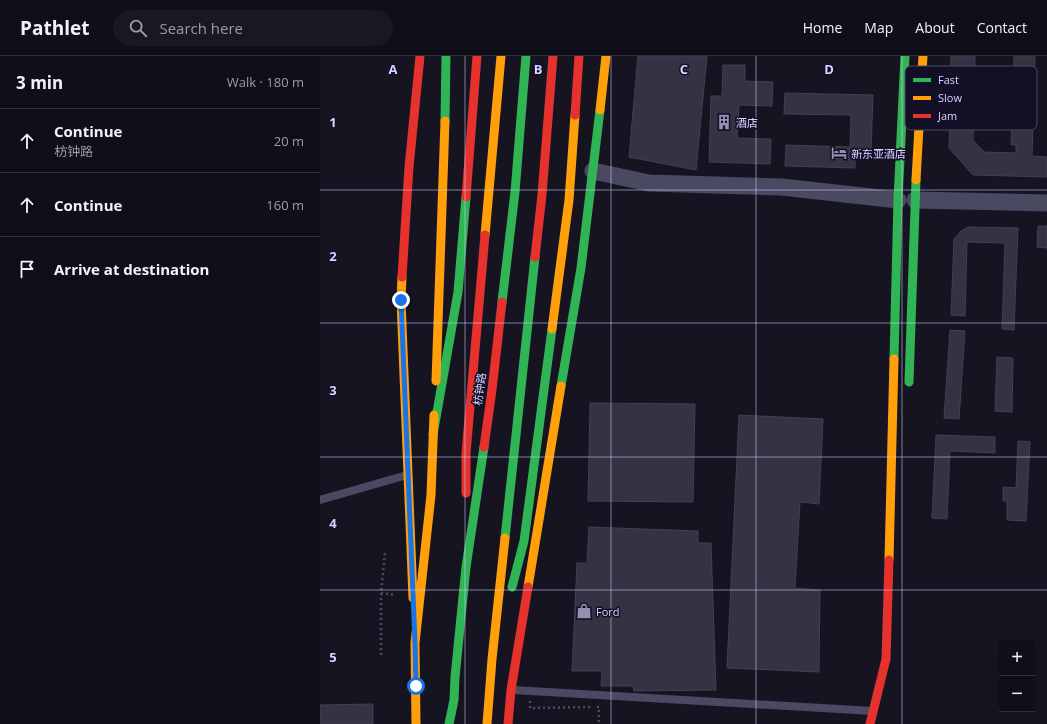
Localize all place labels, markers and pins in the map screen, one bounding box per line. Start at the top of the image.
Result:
building icon: 酒店 [715,113,733,131]
place label: 酒店 [736,115,758,130]
hotel icon: 新东亚酒店 [830,144,848,162]
place label: 新东亚酒店 [851,146,906,161]
shop icon: Ford [575,602,593,620]
place label: Ford [596,604,620,619]

